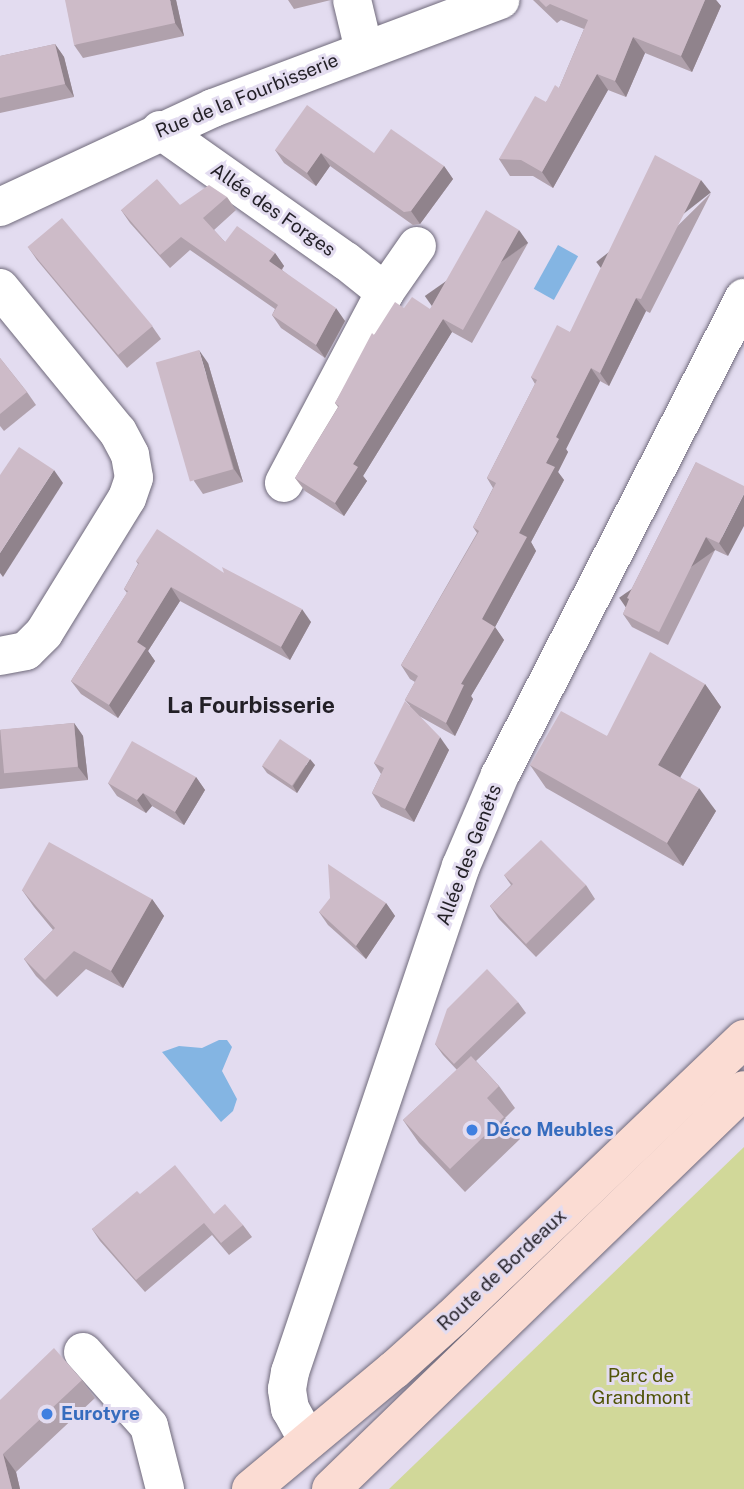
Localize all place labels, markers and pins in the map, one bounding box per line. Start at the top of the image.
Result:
place label: Déco Meubles [486,1119,614,1141]
marker: Déco Meubles [464,1122,480,1138]
place label: Eurotyre [61,1403,140,1425]
marker: Eurotyre [39,1406,55,1422]

